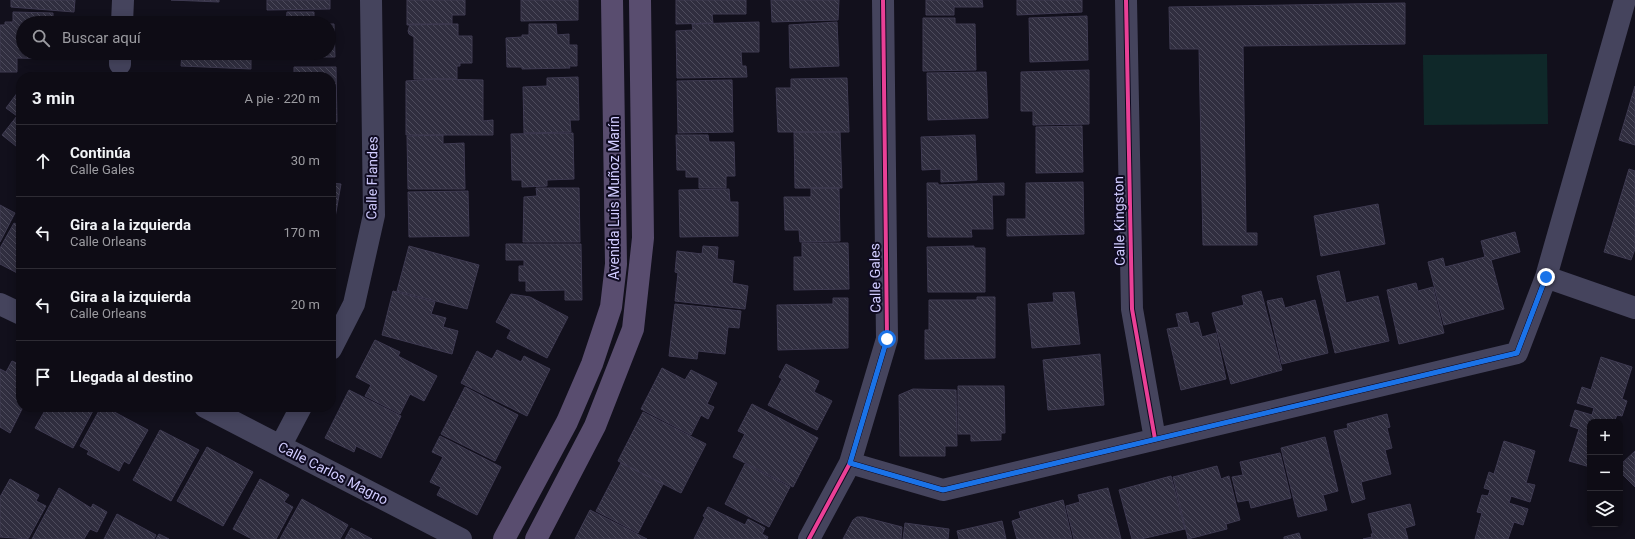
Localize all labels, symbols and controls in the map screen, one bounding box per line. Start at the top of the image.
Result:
search box [16,16,336,60]
icon: search [30,27,52,49]
text: Buscar aquí [62,29,141,47]
text: 3 min [32,88,75,108]
text: A pie · 220 m [245,91,320,106]
street label: Avenida Luis Muñoz Marín [606,116,622,280]
street label: Calle Flandes [363,136,381,220]
text: Continúa [70,144,131,162]
icon: ahead [32,150,54,172]
text: 30 m [291,153,320,168]
text: Calle Gales [70,162,135,177]
street label: Calle Kingston [1110,176,1128,266]
text: Gira a la izquierda [70,216,191,234]
icon: left [32,222,54,244]
text: 170 m [283,225,320,240]
text: Calle Orleans [70,234,146,249]
street label: Calle Gales [866,243,884,313]
route end [1537,268,1555,286]
text: Gira a la izquierda [70,288,191,306]
icon: left [32,294,54,316]
text: 20 m [291,297,320,312]
text: Calle Orleans [70,306,146,321]
route start [878,330,896,348]
icon: arrive [32,366,54,388]
text: Llegada al destino [70,368,193,386]
map controls [1587,419,1623,527]
button: + [1587,419,1623,455]
street label: Calle Carlos Magno [275,438,391,508]
button: − [1587,455,1623,491]
button: layers [1587,491,1623,527]

